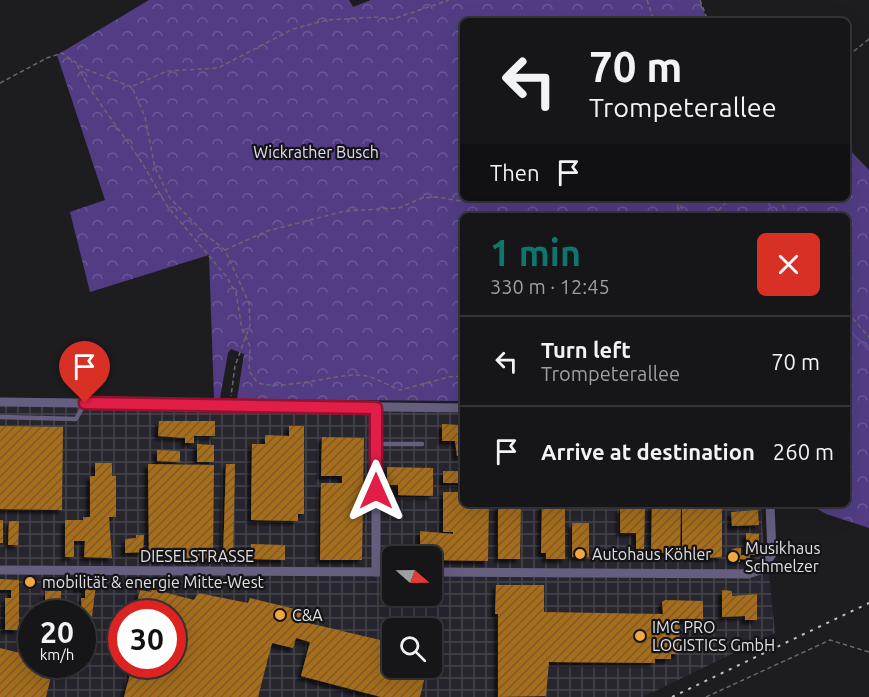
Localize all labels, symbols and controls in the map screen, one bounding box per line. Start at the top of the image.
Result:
icon: left [490,42,568,120]
text: 70 m [589,43,683,90]
text: Trompeterallee [589,92,777,122]
park label: Wickrather Busch [253,143,379,161]
icon: arrive [552,156,585,189]
text: Then [490,160,540,185]
text: 1 min [490,232,581,273]
button: close [757,233,820,296]
text: 330 m · 12:45 [490,275,610,298]
text: Turn left [541,337,631,362]
pin [59,341,110,403]
icon: left [490,345,523,378]
text: 70 m [771,349,820,374]
icon: arrive [68,350,101,383]
text: Trompeterallee [541,362,680,385]
icon: arrive [490,435,523,468]
text: Arrive at destination [541,439,755,464]
text: 260 m [773,439,834,464]
position arrow [344,459,408,523]
place label: Musikhaus Schmelzer [745,539,820,575]
place label: Autohaus Köhler [592,545,711,563]
north arrow [382,546,442,606]
map controls [382,546,442,678]
street label: DIESELSTRASSE [140,547,254,565]
marker: Autohaus Köhler [573,547,587,561]
marker: Musikhaus Schmelzer [726,550,740,564]
place label: mobilität & energie Mitte-West [42,573,265,591]
marker: mobilität & energie Mitte-West [23,575,37,589]
speed limit sign: 30 [108,600,186,678]
place label: C&A [292,606,323,624]
marker: C&A [273,608,287,622]
text: 20 [40,615,74,649]
button: search [382,618,442,678]
place label: IMC PRO LOGISTICS GmbH [652,618,775,654]
marker: IMC PRO LOGISTICS GmbH [633,629,647,643]
text: km/h [40,646,74,663]

